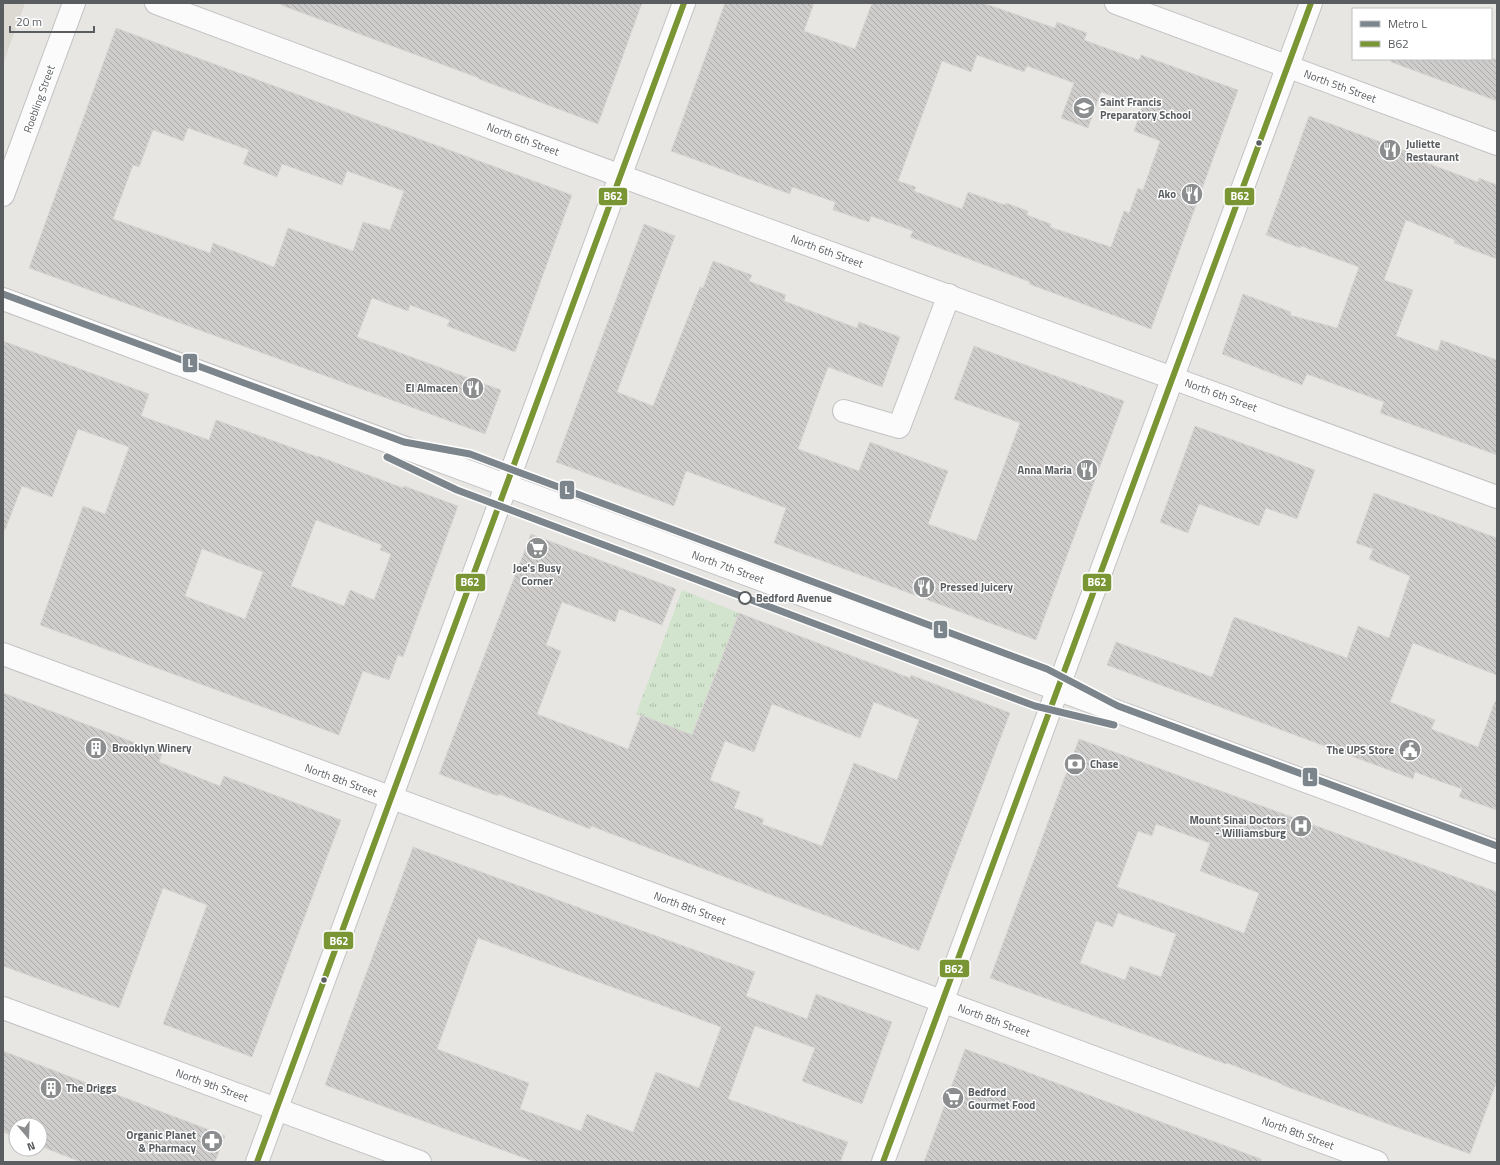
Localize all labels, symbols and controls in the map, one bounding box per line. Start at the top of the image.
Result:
scale bar [10,8,94,34]
legend [1352,8,1492,60]
text: 20 m [16,12,42,31]
text: Metro L [1388,14,1427,33]
text: B62 [1388,34,1409,53]
street label: Roebling Street [19,63,59,135]
street label: North 5th Street [1302,66,1379,107]
place label: Saint Francis Preparatory School [1100,94,1191,123]
school or university icon: Saint Francis Preparatory School [1071,95,1097,121]
street label: North 6th Street [485,119,562,160]
place label: Juliette Restaurant [1406,136,1459,165]
restaurant icon: Juliette Restaurant [1377,137,1403,163]
unlabelled marker [1254,138,1264,148]
restaurant icon: Ako [1179,181,1205,207]
place label: Ako [1158,186,1176,202]
line badge: B62 [598,187,628,206]
line badge: B62 [1224,187,1255,206]
text: B62 [603,188,623,204]
text: B62 [1230,188,1250,204]
street label: North 6th Street [789,231,866,272]
line badge: L [182,353,198,373]
text: L [187,355,193,371]
restaurant icon: El Almacen [460,375,486,401]
street label: North 6th Street [1183,375,1260,416]
place label: El Almacen [406,380,458,396]
restaurant icon: Anna Maria [1074,457,1100,483]
place label: Anna Maria [1018,462,1072,478]
line badge: L [559,480,575,500]
text: L [564,482,570,498]
supermarket icon: Joe's Busy Corner [524,535,550,561]
street label: North 7th Street [690,547,767,588]
place label: Joe's Busy Corner [513,560,562,589]
line badge: B62 [455,573,486,592]
line badge: B62 [1082,573,1112,592]
text: B62 [460,574,480,590]
restaurant icon: Pressed Juicery [911,574,937,600]
text: B62 [1087,574,1107,590]
place label: Pressed Juicery [940,579,1013,595]
place label: Bedford Avenue [756,590,832,606]
marker: Bedford Avenue [738,591,752,605]
line badge: L [933,620,948,639]
text: L [937,621,943,637]
building icon: Brooklyn Winery [83,735,109,761]
public building icon: The UPS Store [1397,737,1423,763]
place label: Brooklyn Winery [112,740,192,756]
place label: The UPS Store [1327,742,1394,758]
bank icon: Chase [1062,751,1088,777]
place label: Chase [1090,756,1119,772]
street label: North 8th Street [303,760,380,801]
line badge: L [1302,767,1318,787]
text: L [1307,769,1313,785]
place label: Mount Sinai Doctors - Williamsburg [1189,812,1286,841]
hospital icon: Mount Sinai Doctors - Williamsburg [1288,813,1314,839]
street label: North 8th Street [652,888,729,929]
line badge: B62 [323,931,354,950]
text: B62 [329,933,349,949]
line badge: B62 [939,959,970,978]
text: B62 [944,961,964,977]
unlabelled marker [319,975,329,985]
street label: North 8th Street [956,1000,1033,1041]
street label: North 9th Street [174,1065,251,1106]
building icon: The Driggs [38,1075,64,1101]
place label: The Driggs [66,1080,117,1096]
place label: Bedford Gourmet Food [968,1084,1035,1113]
supermarket icon: Bedford Gourmet Food [940,1085,966,1111]
street label: North 8th Street [1260,1113,1337,1154]
north arrow [8,1117,48,1157]
place label: Organic Planet & Pharmacy [126,1127,196,1156]
pharmacy icon: Organic Planet & Pharmacy [199,1128,225,1154]
text: N [25,1138,37,1155]

